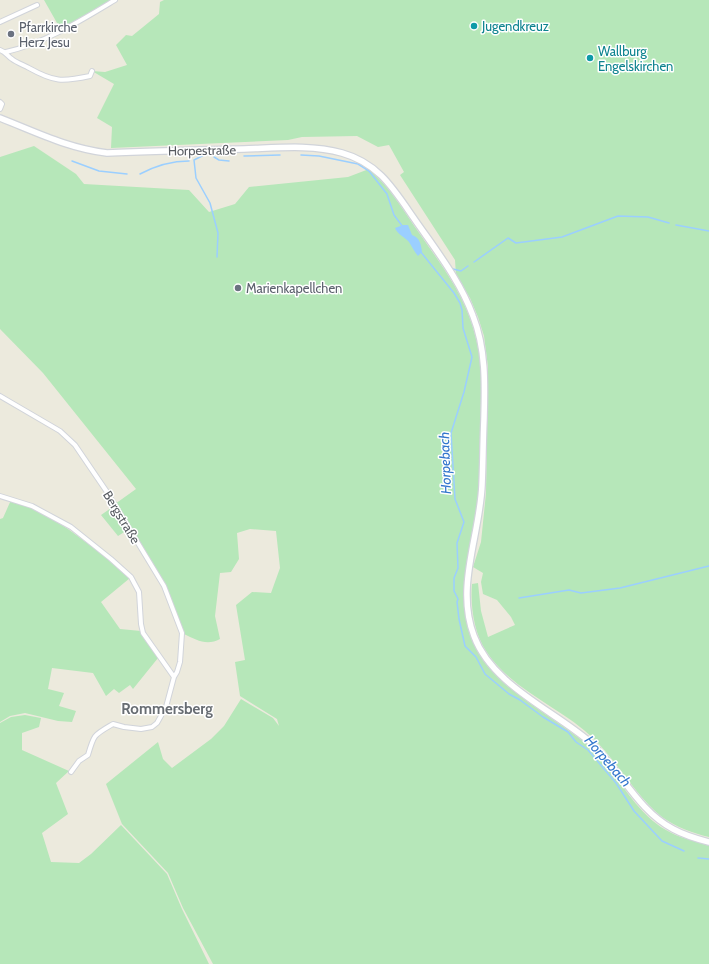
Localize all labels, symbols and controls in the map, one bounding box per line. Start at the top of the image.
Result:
place label: Jugendkreuz [481,18,549,34]
place label: Pfarrkirche Herz Jesu [19,19,78,50]
marker: Jugendkreuz [469,21,479,31]
marker: Pfarrkirche Herz Jesu [6,29,16,39]
place label: Wallburg Engelskirchen [598,43,673,74]
marker: Wallburg Engelskirchen [585,53,595,63]
street label: Horpestraße [168,141,237,159]
place label: Marienkapellchen [246,280,342,296]
marker: Marienkapellchen [233,283,243,293]
water label: Horpebach [435,432,455,494]
street label: Bergstraße [100,488,144,547]
district label: Rommersberg [121,700,213,718]
water label: Horpebach [581,732,635,790]

